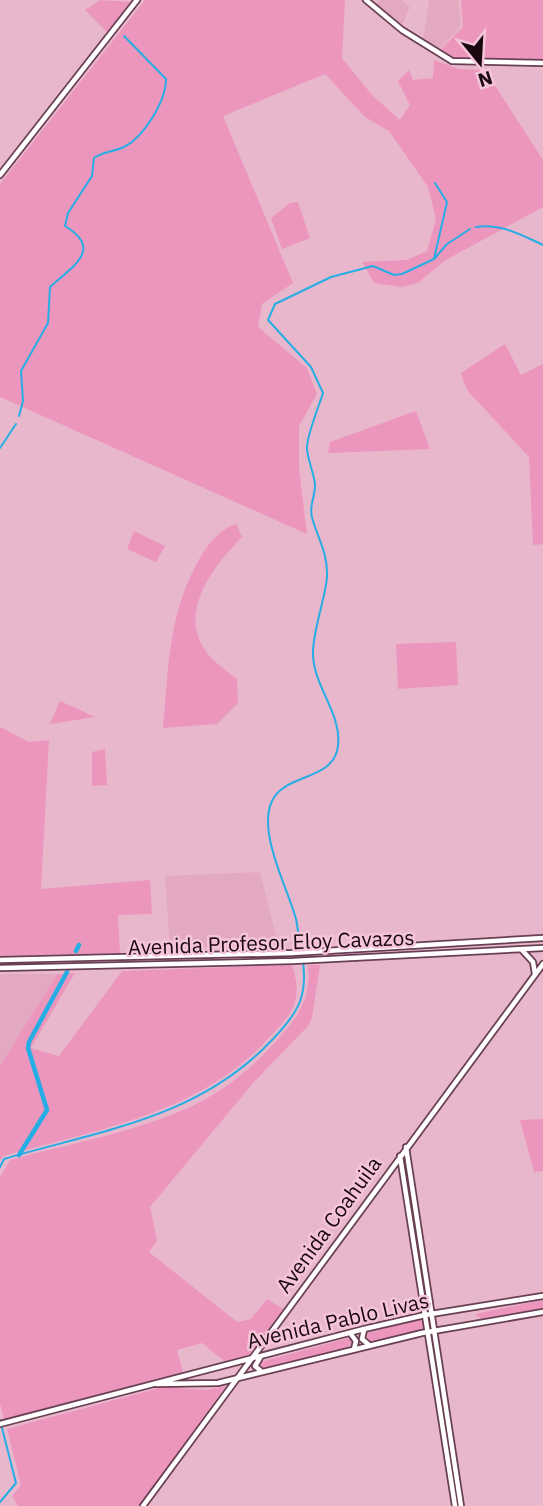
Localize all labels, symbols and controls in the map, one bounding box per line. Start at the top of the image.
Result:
north arrow [445,28,515,98]
text: N [475,66,496,93]
street label: Avenida Profesor Eloy Cavazos [127,923,415,961]
street label: Avenida Coahuila [269,1151,387,1298]
street label: Avenida Pablo Livas [244,1285,432,1355]

